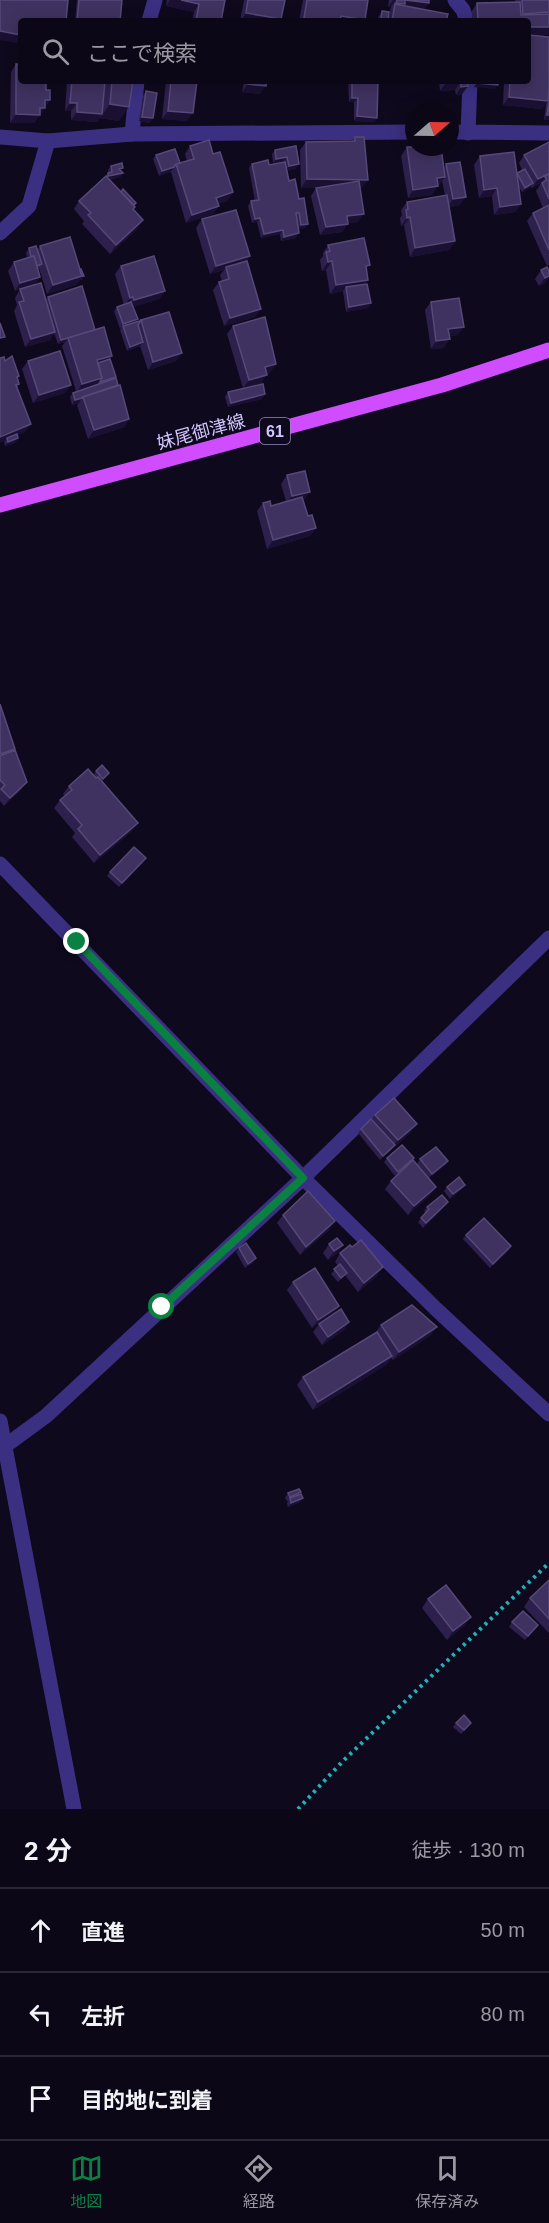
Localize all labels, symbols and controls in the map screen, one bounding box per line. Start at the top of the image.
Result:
search box [18,18,531,84]
icon: search [39,35,72,68]
text: ここで検索 [87,41,197,66]
north arrow [405,102,459,156]
street label: 妹尾御津線 [155,411,247,453]
road number: 61 [260,418,290,444]
route end [63,928,89,954]
route start [148,1293,174,1319]
text: 2 分 [24,1836,72,1866]
text: 徒歩 · 130 m [412,1839,525,1861]
icon: ahead [24,1914,57,1947]
text: 50 m [481,1919,525,1941]
text: 直進 [81,1920,125,1945]
icon: left [24,1998,57,2031]
text: 80 m [481,2003,525,2025]
text: 左折 [81,2004,125,2029]
icon: arrive [24,2082,57,2115]
text: 目的地に到着 [81,2088,213,2113]
tab: 地図 [70,2152,103,2212]
tab: 経路 [242,2152,275,2212]
tab: 保存済み [415,2152,479,2212]

